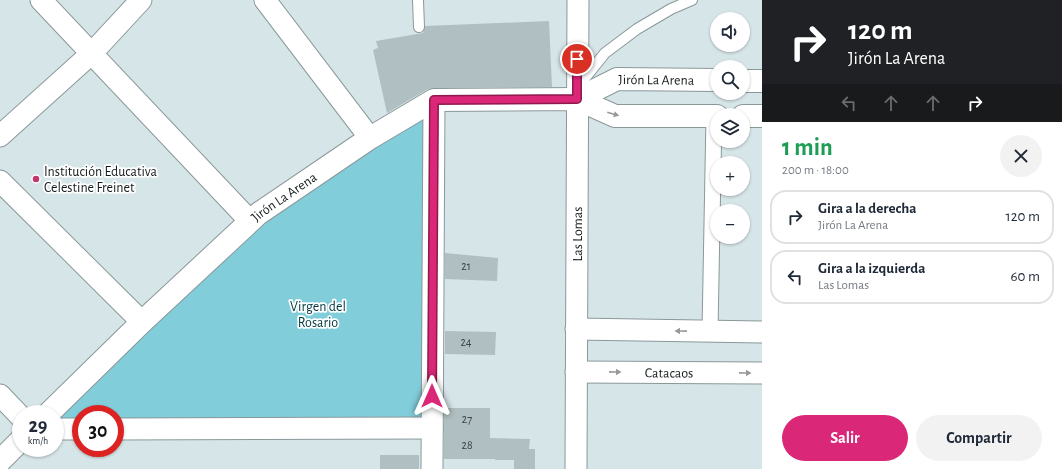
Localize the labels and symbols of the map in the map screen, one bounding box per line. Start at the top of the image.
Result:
pin [560,42,594,76]
street label: Jirón La Arena [618,73,695,88]
one-way arrow [607,111,619,117]
place label: Institución Educativa Celestine Freinet [44,165,158,195]
street label: Jirón La Arena [249,170,320,225]
marker: Institución Educativa Celestine Freinet [31,174,41,184]
street label: Las Lomas [571,206,585,262]
house number: 21 [461,260,471,272]
park label: Virgen del Rosario [290,300,346,330]
one-way arrow [675,327,687,334]
house number: 24 [460,336,472,348]
street label: Catacaos [645,366,693,381]
one-way arrow [609,369,622,375]
one-way arrow [739,370,752,376]
position arrow [411,375,453,417]
speed limit sign: 30 [72,405,124,457]
house number: 27 [462,413,472,425]
house number: 28 [461,439,473,451]

